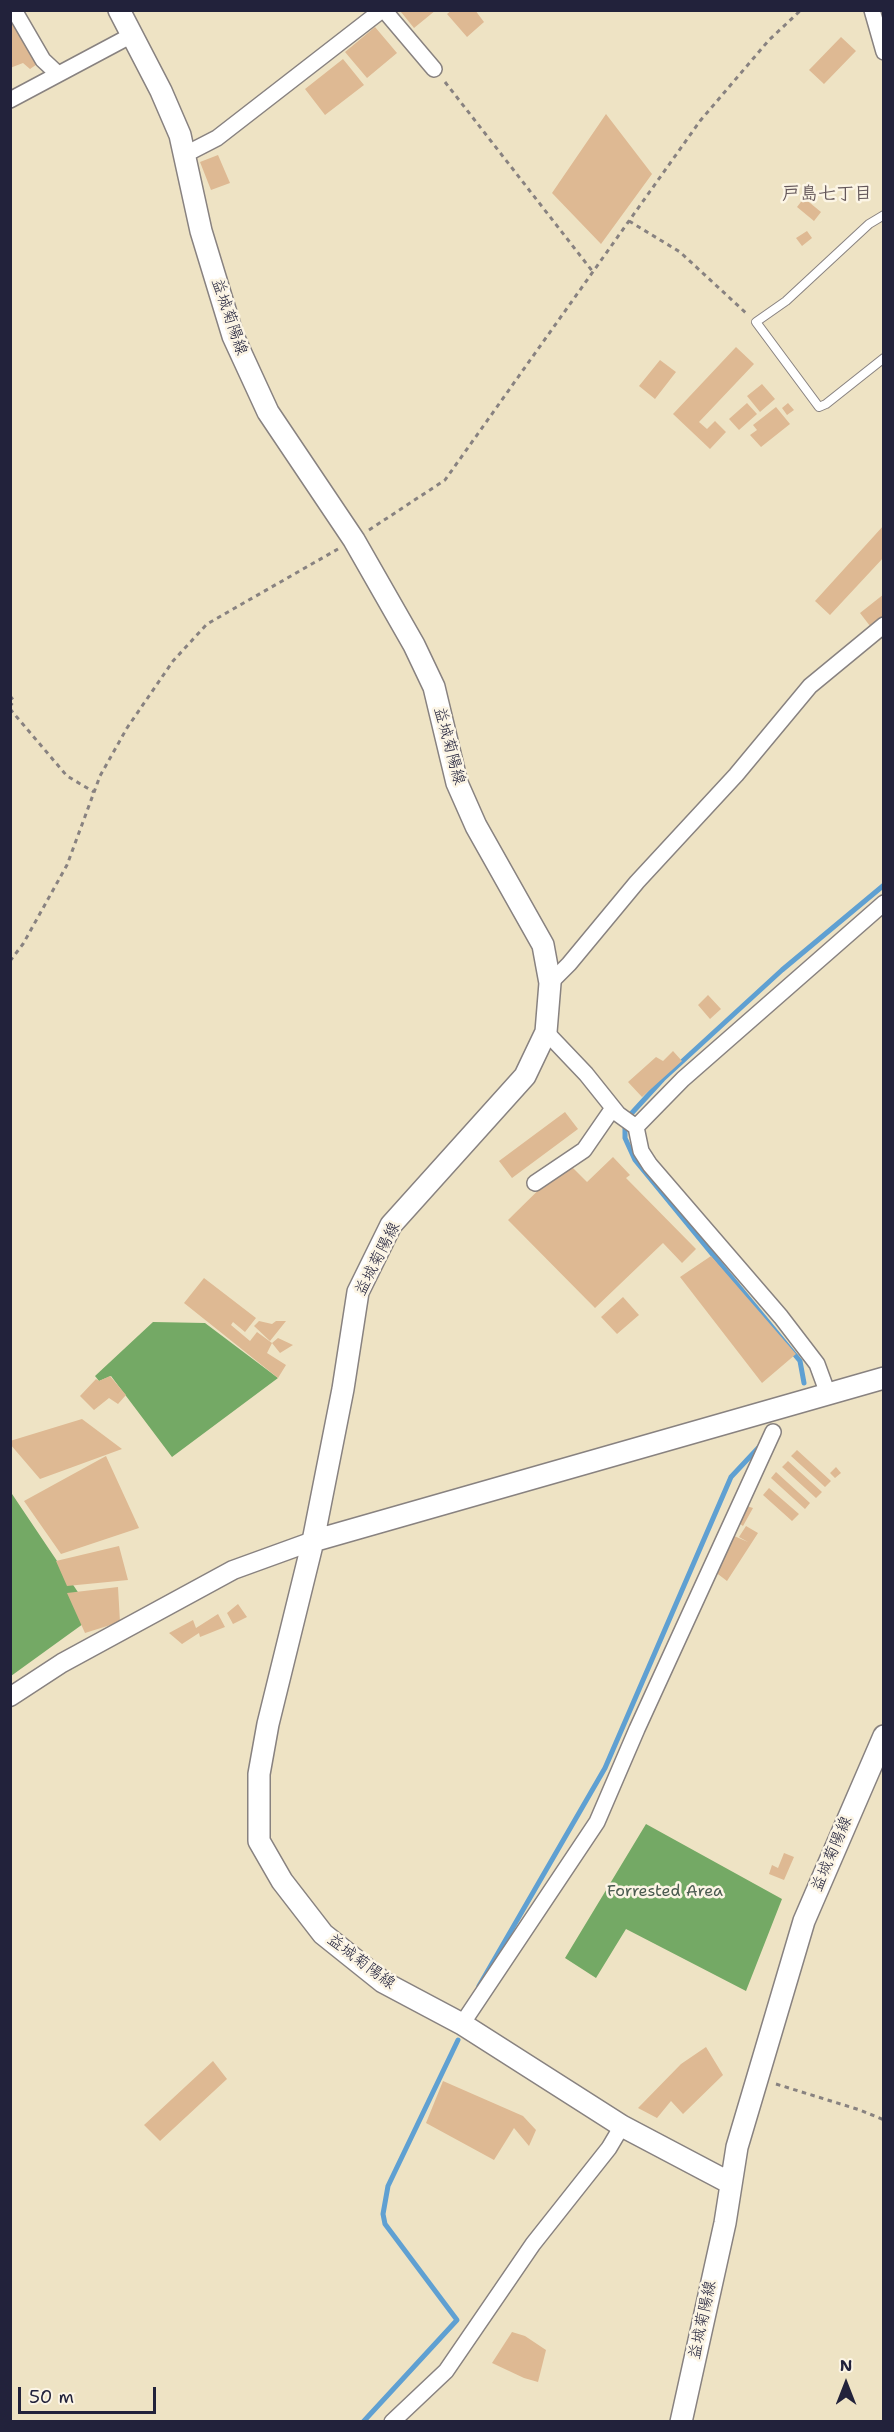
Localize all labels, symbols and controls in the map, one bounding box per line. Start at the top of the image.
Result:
district label: 戸島七丁目 [782,183,872,205]
street label: 益城菊陽線 [207,276,251,358]
street label: 益城菊陽線 [429,705,469,787]
street label: 益城菊陽線 [351,1219,405,1299]
street label: 益城菊陽線 [808,1813,856,1895]
park label: Forrested Area [607,1882,723,1902]
street label: 益城菊陽線 [323,1930,399,1994]
street label: 益城菊陽線 [685,2279,721,2361]
north arrow [816,2354,876,2414]
text: N [840,2355,852,2376]
scale bar [21,2375,159,2413]
text: 50 m [29,2385,74,2409]

